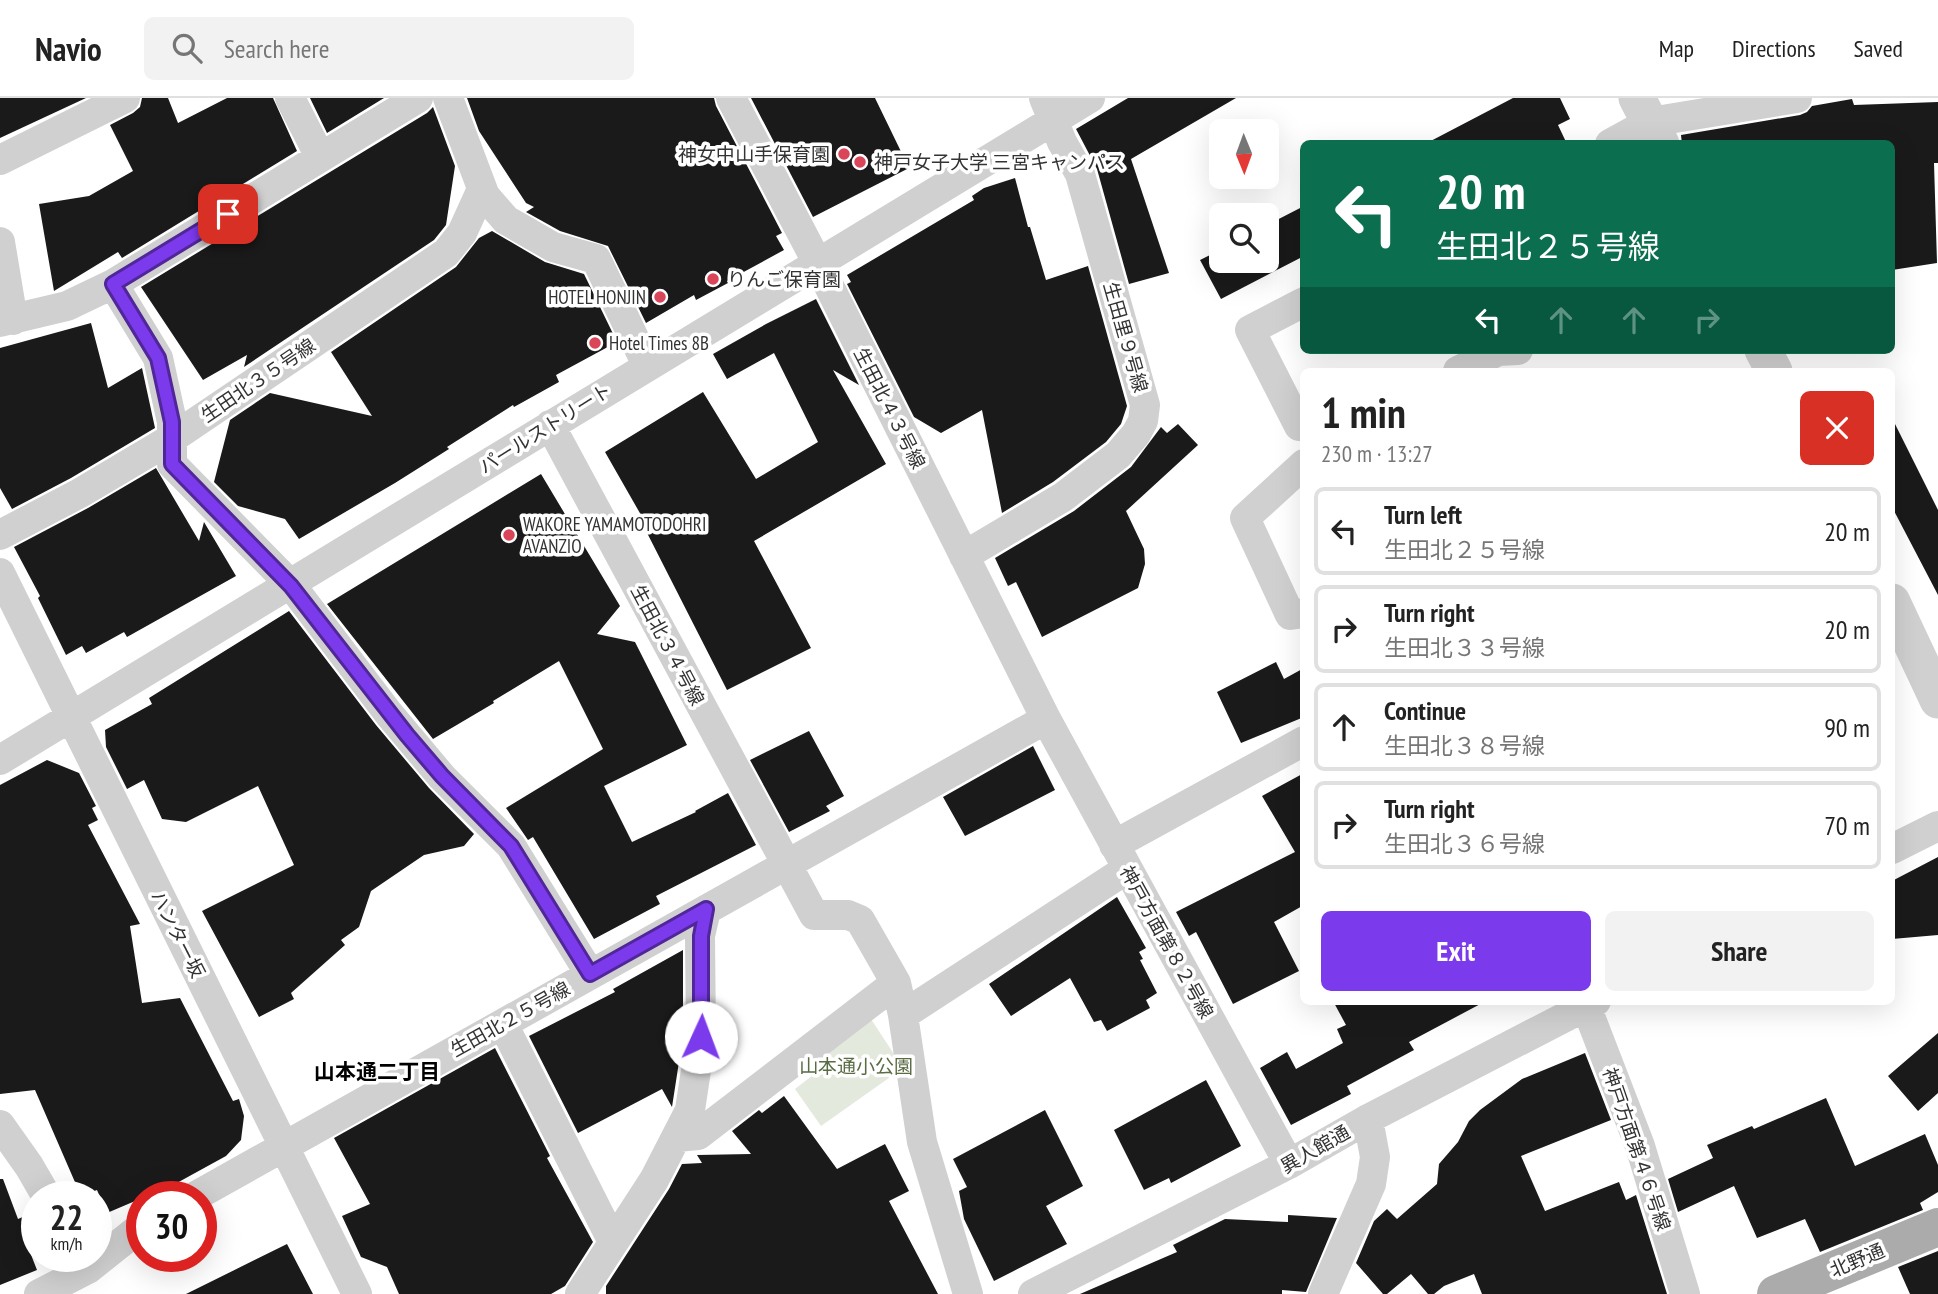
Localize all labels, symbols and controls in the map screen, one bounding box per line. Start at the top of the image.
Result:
search box [144,17,634,80]
text: Navio [35,27,102,70]
icon: search [168,29,206,67]
text: Search here [224,32,329,65]
text: Map [1659,33,1694,64]
text: Directions [1732,33,1816,64]
text: Saved [1854,33,1903,64]
north arrow [1209,119,1279,189]
map controls [1209,119,1279,273]
place label: 神女中山手保育園 [678,142,830,166]
marker: 神女中山手保育園 [836,146,852,162]
place label: 神戸女子大学 三宮キャンパス [874,150,1125,174]
marker: 神戸女子大学 三宮キャンパス [852,154,868,170]
text: 20 m [1436,159,1525,223]
icon: left [1321,168,1412,259]
pin [198,184,258,244]
icon: arrive [209,195,247,233]
button: search [1209,203,1279,273]
text: 生田北２５号線 [1436,225,1660,267]
place label: りんご保育園 [727,267,841,291]
marker: りんご保育園 [705,271,721,287]
street label: 生田里９号線 [1099,279,1153,395]
place label: HOTEL HONJIN [548,285,646,309]
marker: HOTEL HONJIN [652,289,668,305]
icon: left [1469,301,1507,339]
icon: ahead [1542,301,1580,339]
icon: ahead [1615,301,1653,339]
icon: right [1688,301,1726,339]
place label: Hotel Times 8B [609,331,709,355]
street label: 生田北３５号線 [196,333,320,427]
marker: Hotel Times 8B [587,335,603,351]
street label: 生田北４３号線 [849,343,931,473]
street label: パールストリート [474,378,616,478]
text: 1 min [1321,385,1406,440]
button: close [1800,391,1874,465]
text: 230 m · 13:27 [1321,439,1433,468]
text: Turn left [1384,498,1462,531]
place label: WAKORE YAMAMOTODOHRI AVANZIO [523,512,706,558]
icon: left [1325,512,1363,550]
text: 20 m [1824,515,1870,548]
marker: WAKORE YAMAMOTODOHRI AVANZIO [501,527,517,543]
text: 生田北２５号線 [1384,535,1545,564]
street label: 生田北３４号線 [626,581,710,709]
text: Turn right [1384,596,1475,629]
icon: right [1325,610,1363,648]
text: 20 m [1824,613,1870,646]
text: 生田北３３号線 [1384,633,1545,662]
text: Continue [1384,694,1466,727]
icon: ahead [1325,708,1363,746]
text: 90 m [1824,711,1870,744]
text: 生田北３８号線 [1384,731,1545,760]
text: Turn right [1384,792,1475,825]
icon: right [1325,806,1363,844]
text: 70 m [1824,809,1870,842]
text: 生田北３６号線 [1384,829,1545,858]
street label: 神戸方面第８２号線 [1115,861,1219,1023]
street label: ハンター坂 [146,886,210,982]
button: Exit [1321,911,1591,991]
button: Share [1605,911,1874,991]
street label: 生田北２５号線 [446,976,574,1062]
position arrow [664,1000,738,1074]
park label: 山本通小公園 [799,1054,913,1078]
district label: 山本通二丁目 [314,1058,440,1085]
street label: 神戸方面第４６号線 [1598,1064,1676,1234]
street label: 異人館通 [1276,1120,1354,1178]
speed limit sign: 30 [126,1181,217,1272]
text: 22 [50,1194,83,1240]
text: km/h [51,1232,82,1255]
street label: 北野通 [1826,1238,1888,1282]

